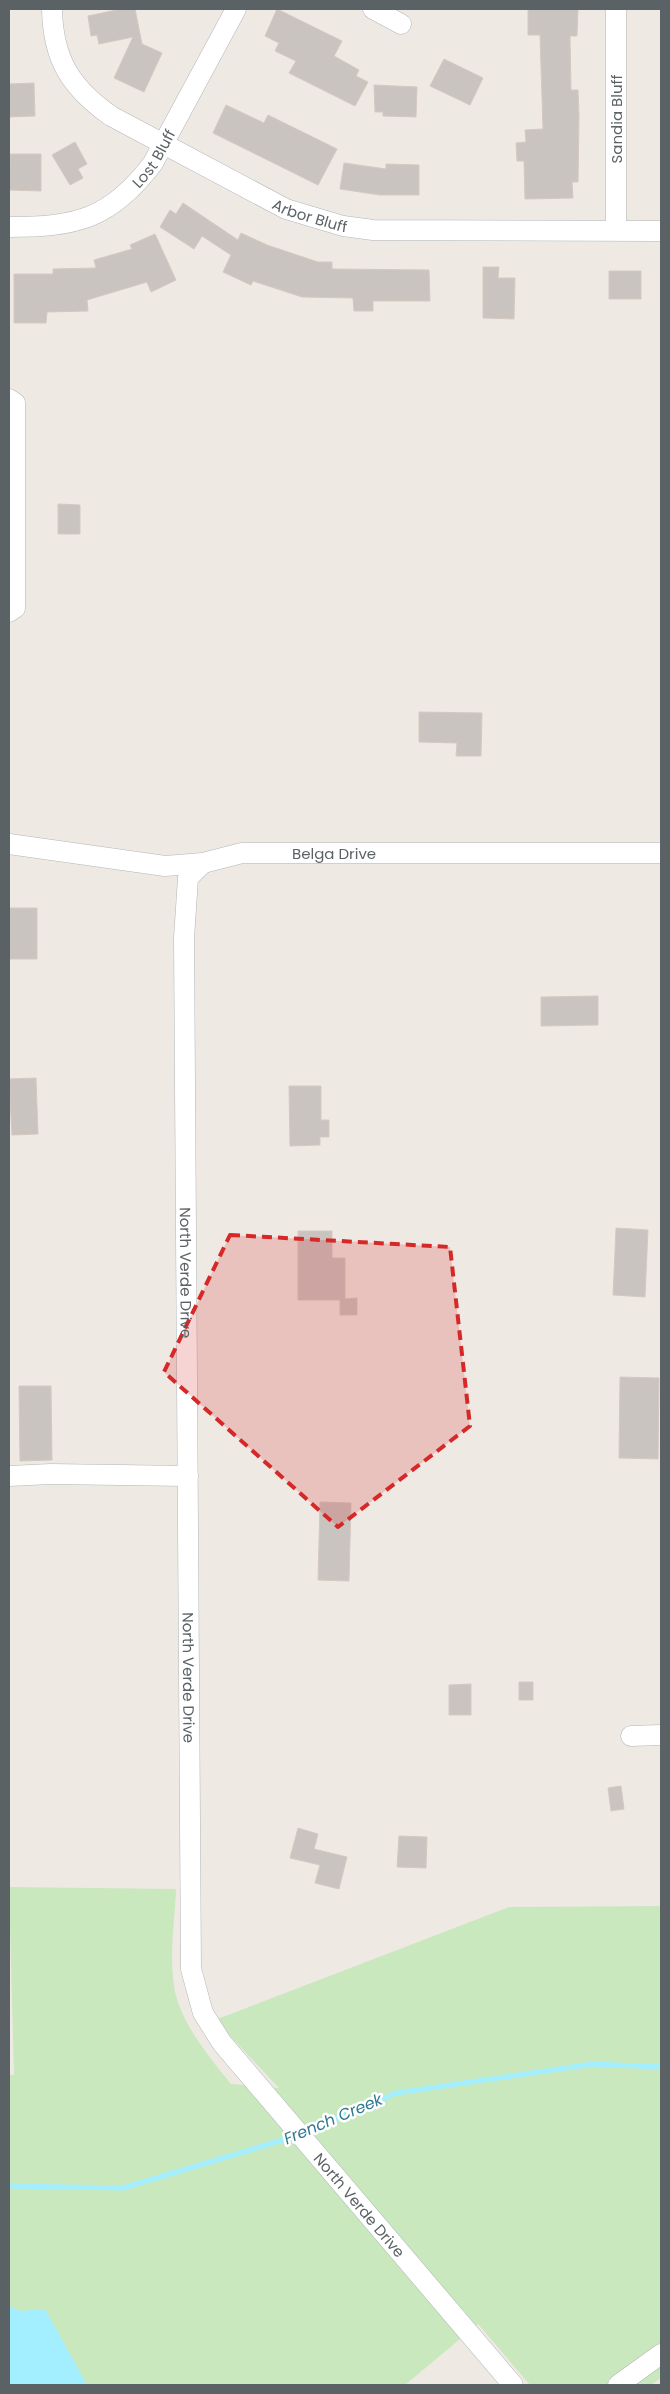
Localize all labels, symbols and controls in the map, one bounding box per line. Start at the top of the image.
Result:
street label: Sandia Bluff [606,75,627,163]
street label: Lost Bluff [127,125,180,192]
street label: Arbor Bluff [269,193,349,237]
street label: Belga Drive [292,843,376,864]
street label: North Verde Drive [175,1207,197,1338]
street label: North Verde Drive [178,1612,200,1743]
water label: French Creek [280,2088,387,2150]
street label: North Verde Drive [309,2148,410,2262]

